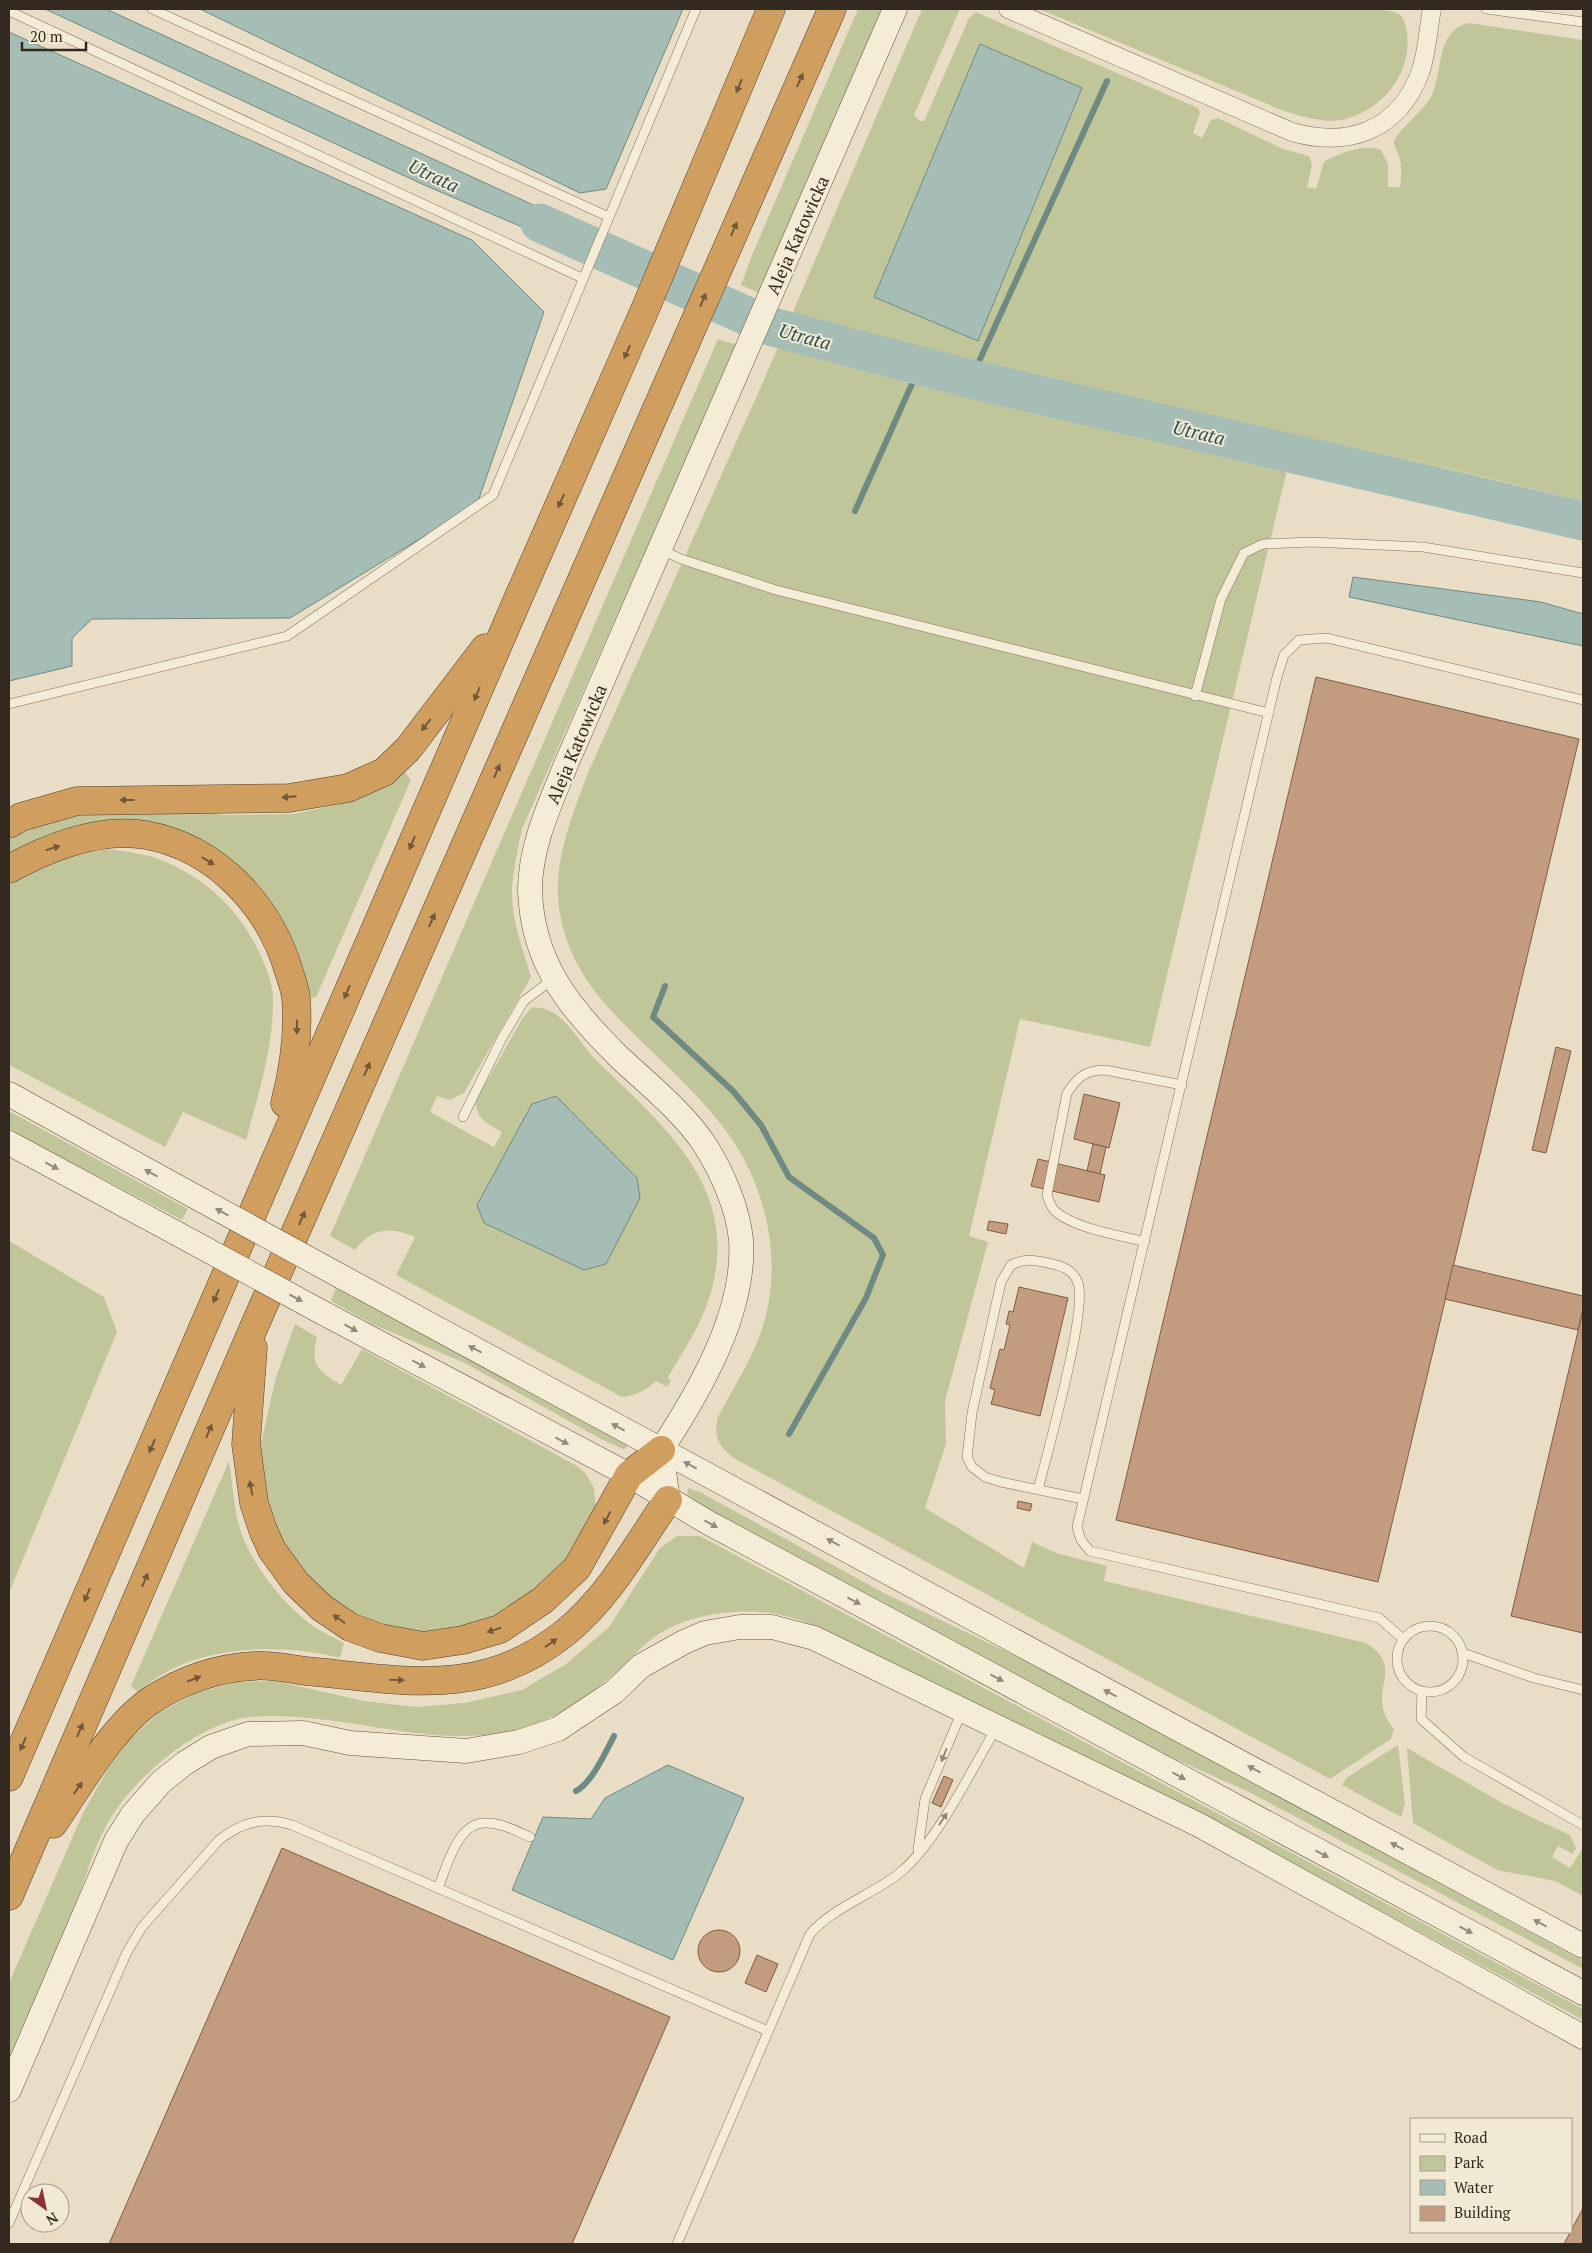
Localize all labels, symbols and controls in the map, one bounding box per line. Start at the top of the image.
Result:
scale bar [22,20,86,52]
text: 20 m [30,26,63,46]
one-way arrow [797,73,805,87]
one-way arrow [734,79,742,93]
water label: Utrata [405,152,463,198]
street label: Aleja Katowicka [760,172,834,298]
one-way arrow [731,222,739,236]
one-way arrow [699,293,707,307]
water label: Utrata [776,317,834,355]
one-way arrow [622,345,630,359]
water label: Utrata [1170,414,1228,450]
one-way arrow [557,494,565,508]
street label: Aleja Katowicka [540,680,612,808]
one-way arrow [472,687,480,701]
one-way arrow [421,718,432,731]
one-way arrow [493,764,501,778]
one-way arrow [281,794,297,802]
one-way arrow [119,796,135,804]
one-way arrow [408,836,416,850]
one-way arrow [45,844,60,852]
one-way arrow [201,856,214,866]
one-way arrow [428,913,436,927]
one-way arrow [343,985,351,999]
one-way arrow [293,1019,301,1035]
one-way arrow [363,1062,371,1076]
one-way arrow [45,1162,58,1171]
one-way arrow [144,1169,158,1177]
one-way arrow [215,1208,229,1216]
one-way arrow [298,1211,306,1225]
one-way arrow [211,1289,219,1303]
one-way arrow [288,1294,303,1302]
one-way arrow [344,1323,357,1332]
one-way arrow [468,1345,482,1353]
one-way arrow [412,1360,426,1368]
one-way arrow [611,1422,624,1431]
one-way arrow [206,1424,214,1438]
one-way arrow [555,1437,569,1445]
one-way arrow [147,1439,155,1453]
one-way arrow [682,1461,697,1469]
one-way arrow [247,1480,255,1496]
one-way arrow [602,1511,611,1525]
one-way arrow [703,1520,718,1528]
one-way arrow [825,1538,840,1546]
one-way arrow [141,1573,149,1587]
one-way arrow [83,1588,91,1602]
one-way arrow [847,1597,861,1605]
one-way arrow [332,1615,345,1624]
one-way arrow [486,1627,501,1635]
one-way arrow [544,1638,558,1648]
one-way arrow [990,1673,1004,1682]
one-way arrow [187,1675,202,1683]
one-way arrow [389,1677,405,1685]
one-way arrow [1103,1689,1118,1697]
one-way arrow [77,1722,85,1737]
one-way arrow [19,1737,27,1751]
one-way arrow [940,1748,948,1763]
one-way arrow [1247,1765,1260,1774]
one-way arrow [1172,1772,1187,1780]
one-way arrow [73,1781,83,1795]
one-way arrow [938,1812,948,1826]
one-way arrow [1390,1842,1404,1850]
one-way arrow [1315,1850,1329,1858]
one-way arrow [1534,1918,1547,1927]
one-way arrow [1458,1926,1473,1934]
legend [1410,2118,1572,2233]
text: Road [1454,2127,1487,2147]
text: Park [1454,2152,1484,2172]
text: Water [1454,2177,1494,2197]
north arrow [20,2183,70,2233]
text: Building [1454,2202,1512,2222]
text: N [42,2208,62,2230]

